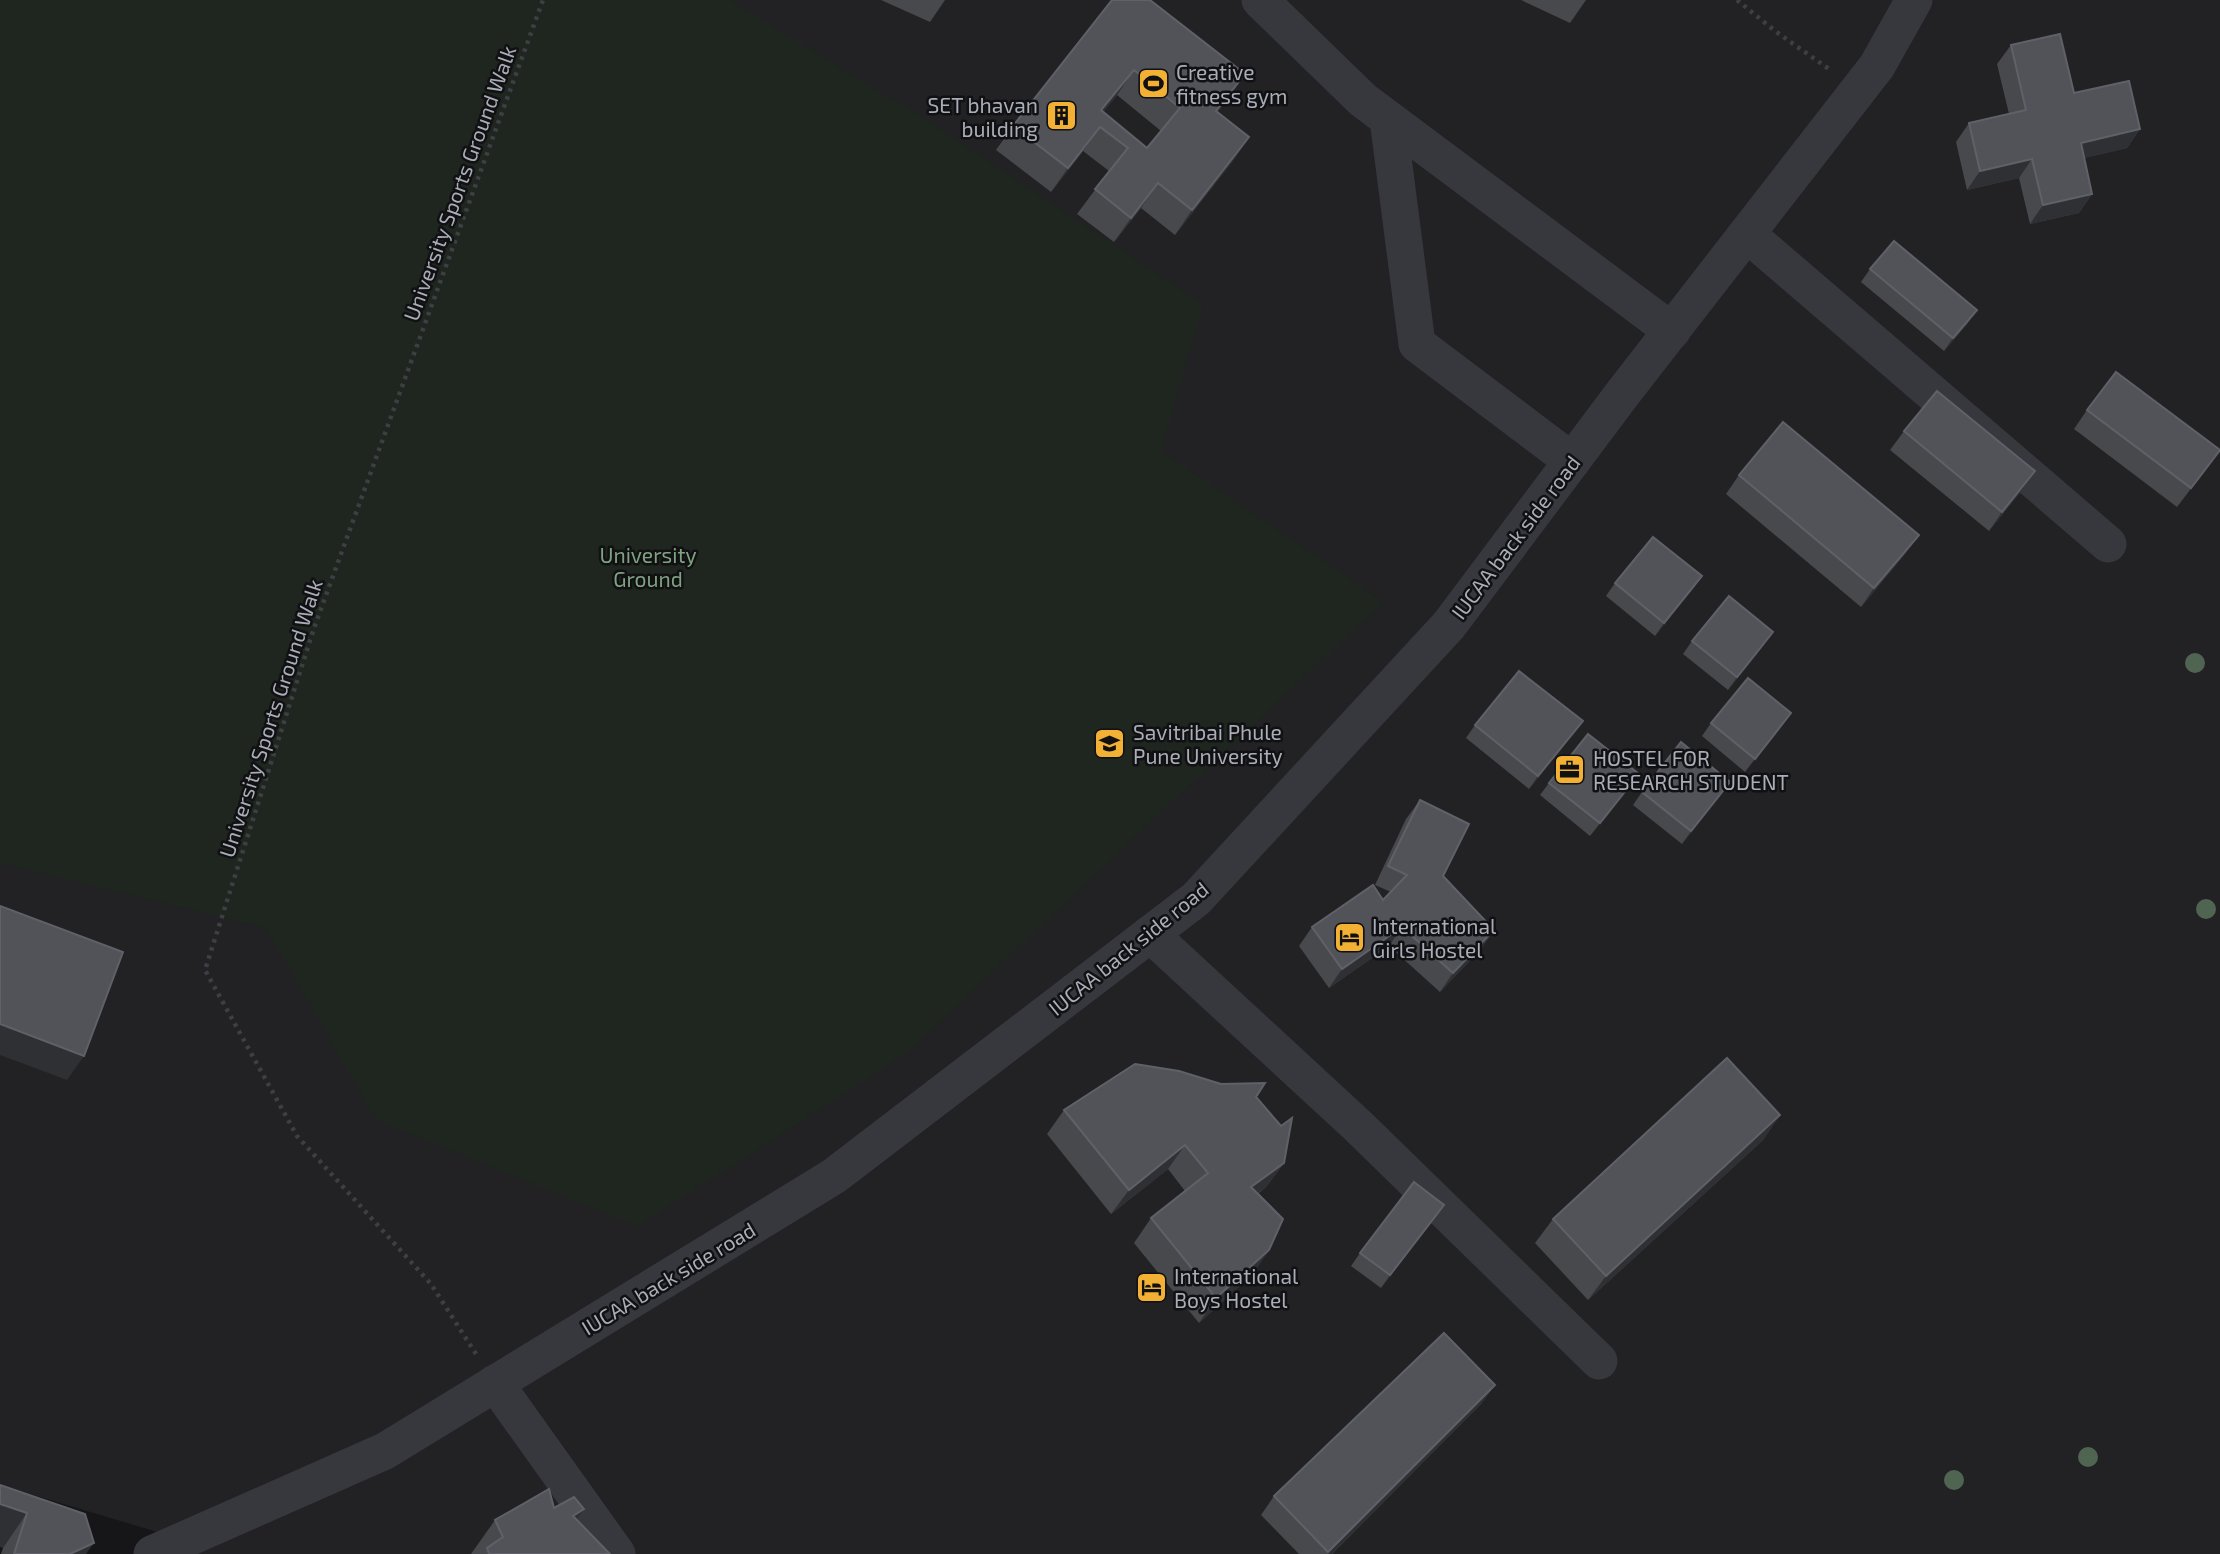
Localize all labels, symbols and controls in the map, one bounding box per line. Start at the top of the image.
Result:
street label: University Sports Ground Walk [397,42,521,324]
place label: Creative fitness gym [1176,59,1287,108]
sports icon: Creative fitness gym [1136,66,1170,100]
place label: SET bhavan building [928,92,1038,141]
building icon: SET bhavan building [1044,99,1078,133]
street label: IUCAA back side road [1445,450,1585,624]
park label: University Ground [599,542,697,591]
street label: University Sports Ground Walk [213,575,327,860]
place label: Savitribai Phule Pune University [1133,719,1283,768]
school or university icon: Savitribai Phule Pune University [1093,726,1127,760]
place label: HOSTEL FOR RESEARCH STUDENT [1593,745,1789,794]
office icon: HOSTEL FOR RESEARCH STUDENT [1553,752,1587,786]
street label: IUCAA back side road [1043,876,1213,1020]
place label: International Girls Hostel [1372,913,1497,962]
hotel icon: International Girls Hostel [1332,920,1366,954]
street label: IUCAA back side road [577,1216,759,1340]
place label: International Boys Hostel [1174,1263,1299,1312]
hotel icon: International Boys Hostel [1134,1270,1168,1304]

